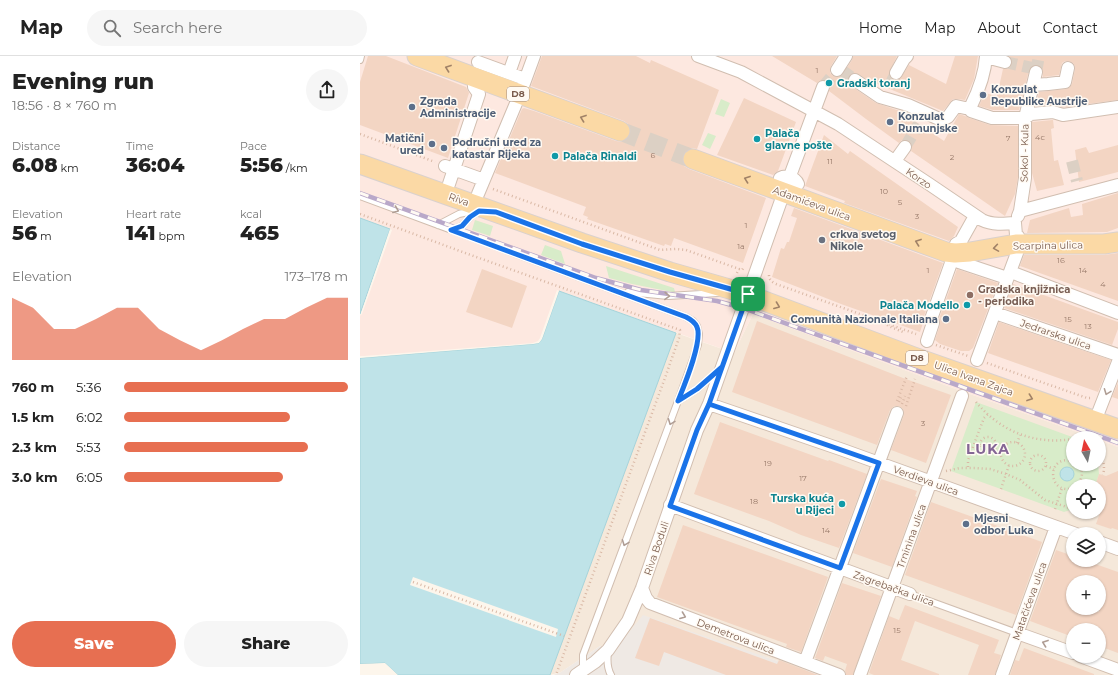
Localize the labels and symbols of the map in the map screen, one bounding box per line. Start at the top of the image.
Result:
one-way arrow [445,64,452,72]
house number: 1 [816,65,818,75]
place label: Gradski toranj [837,77,910,90]
marker: Gradski toranj [824,78,834,88]
place label: Konzulat Republike Austrije [991,83,1088,108]
road number: D8 [507,87,529,101]
marker: Konzulat Republike Austrije [978,90,988,100]
place label: Zgrada Administracije [419,95,496,120]
marker: Zgrada Administracije [407,102,417,112]
place label: Konzulat Rumunjske [898,110,958,135]
one-way arrow [580,114,587,123]
marker: Konzulat Rumunjske [885,117,895,127]
street label: Sokol - Kula [1017,124,1032,182]
place label: Palača glavne pošte [765,127,832,152]
place label: Matični ured [385,132,424,157]
house number: 4c [1035,132,1045,142]
house number: 7 [1006,133,1011,143]
marker: Palača glavne pošte [752,134,762,144]
place label: Područni ured za katastar Rijeka [452,136,541,161]
marker: Matični ured [427,139,437,149]
marker: Područni ured za katastar Rijeka [439,143,449,153]
place label: Palača Rinaldi [563,150,637,163]
house number: 6 [651,150,656,160]
marker: Palača Rinaldi [550,151,560,161]
house number: 2 [950,152,955,162]
house number: 11 [827,156,833,166]
street label: Korzo [903,165,934,192]
one-way arrow [744,175,751,184]
street label: Adamićeva ulica [771,183,853,224]
house number: 10 [880,186,888,196]
street label: Riva [447,190,471,209]
house number: 5 [898,197,903,207]
one-way arrow [393,205,400,213]
house number: 3 [915,211,920,221]
house number: 1 [745,220,747,230]
place label: crkva svetog Nikole [830,228,896,253]
marker: crkva svetog Nikole [817,235,827,245]
street label: Scarpina ulica [1013,238,1083,253]
one-way arrow [914,239,921,247]
house number: 1a [737,241,745,251]
one-way arrow [992,243,999,252]
house number: 16 [1057,255,1065,265]
house number: 1 [927,265,929,275]
house number: 14 [1079,265,1088,275]
pin [731,277,765,311]
house number: 4 [1100,279,1106,289]
place label: Gradska knjižnica - periodika [978,283,1070,308]
marker: Gradska knjižnica - periodika [965,290,975,300]
one-way arrow [664,292,670,300]
place label: Palača Modello [880,299,959,312]
marker: Palača Modello [962,300,972,310]
one-way arrow [773,301,780,309]
place label: Comunità Nazionale Italiana [791,313,938,326]
marker: Comunità Nazionale Italiana [941,314,951,324]
house number: 15 [1064,314,1072,324]
street label: Jedrarska ulica [1018,316,1093,353]
house number: 13 [1084,321,1092,331]
road number: D8 [906,351,928,365]
street label: Ulica Ivana Zajca [932,358,1015,399]
one-way arrow [1103,388,1111,395]
one-way arrow [1027,394,1034,402]
one-way arrow [667,418,675,425]
house number: 3 [921,418,926,428]
north arrow [1066,431,1106,471]
district label: LUKA [966,440,1010,458]
house number: 19 [764,458,772,468]
street label: Verdieva ulica [891,463,961,498]
house number: 17 [799,473,807,483]
place label: Turska kuća u Rijeci [771,492,834,517]
house number: 18 [750,496,758,506]
marker: Turska kuća u Rijeci [837,499,847,509]
street label: Trninina ulica [894,502,929,570]
place label: Mjesni odbor Luka [974,512,1034,537]
street label: Riva Boduli [641,519,672,577]
marker: Mjesni odbor Luka [961,519,971,529]
house number: 14 [822,525,831,535]
one-way arrow [622,540,630,547]
street label: Matačićeva ulica [1009,560,1050,642]
street label: Zagrebačka ulica [851,568,936,609]
one-way arrow [680,611,687,619]
street label: Demetrova ulica [695,616,777,657]
house number: 15 [893,625,901,635]
one-way arrow [1041,639,1048,648]

